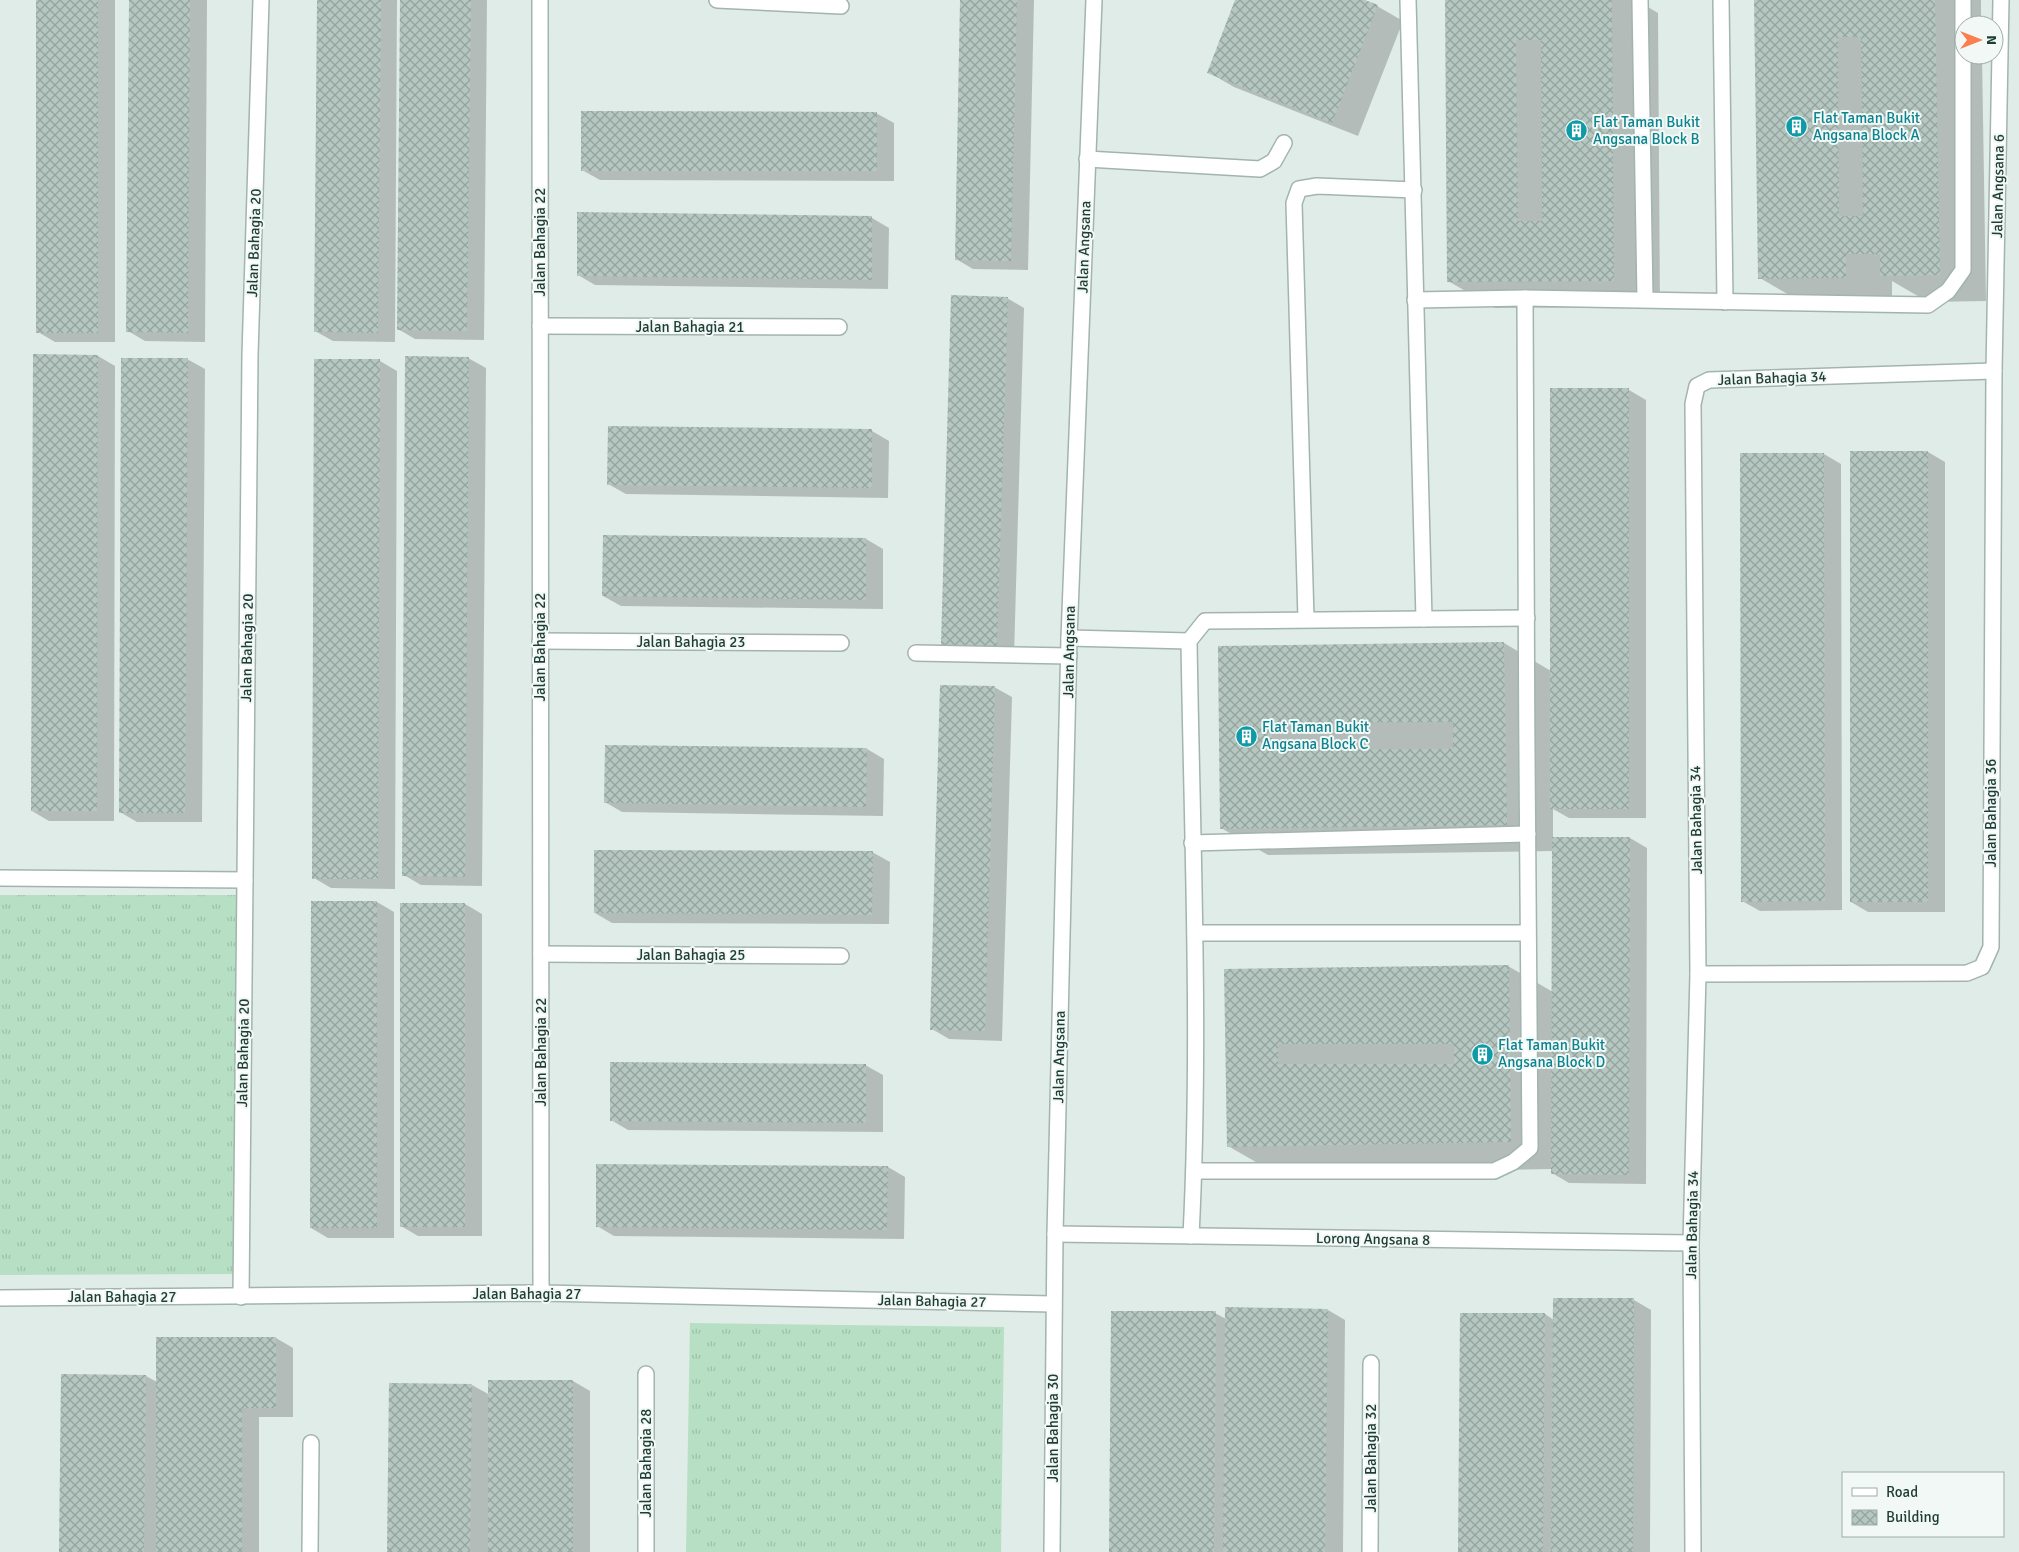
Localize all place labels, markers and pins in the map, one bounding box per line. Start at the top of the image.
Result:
place label: Flat Taman Bukit Angsana Block A [1813,109,1920,144]
place label: Flat Taman Bukit Angsana Block B [1593,113,1700,148]
building icon: Flat Taman Bukit Angsana Block A [1785,115,1809,139]
building icon: Flat Taman Bukit Angsana Block B [1565,119,1589,143]
place label: Flat Taman Bukit Angsana Block C [1262,718,1369,753]
building icon: Flat Taman Bukit Angsana Block C [1234,724,1258,748]
place label: Flat Taman Bukit Angsana Block D [1498,1036,1605,1071]
building icon: Flat Taman Bukit Angsana Block D [1470,1042,1494,1066]

